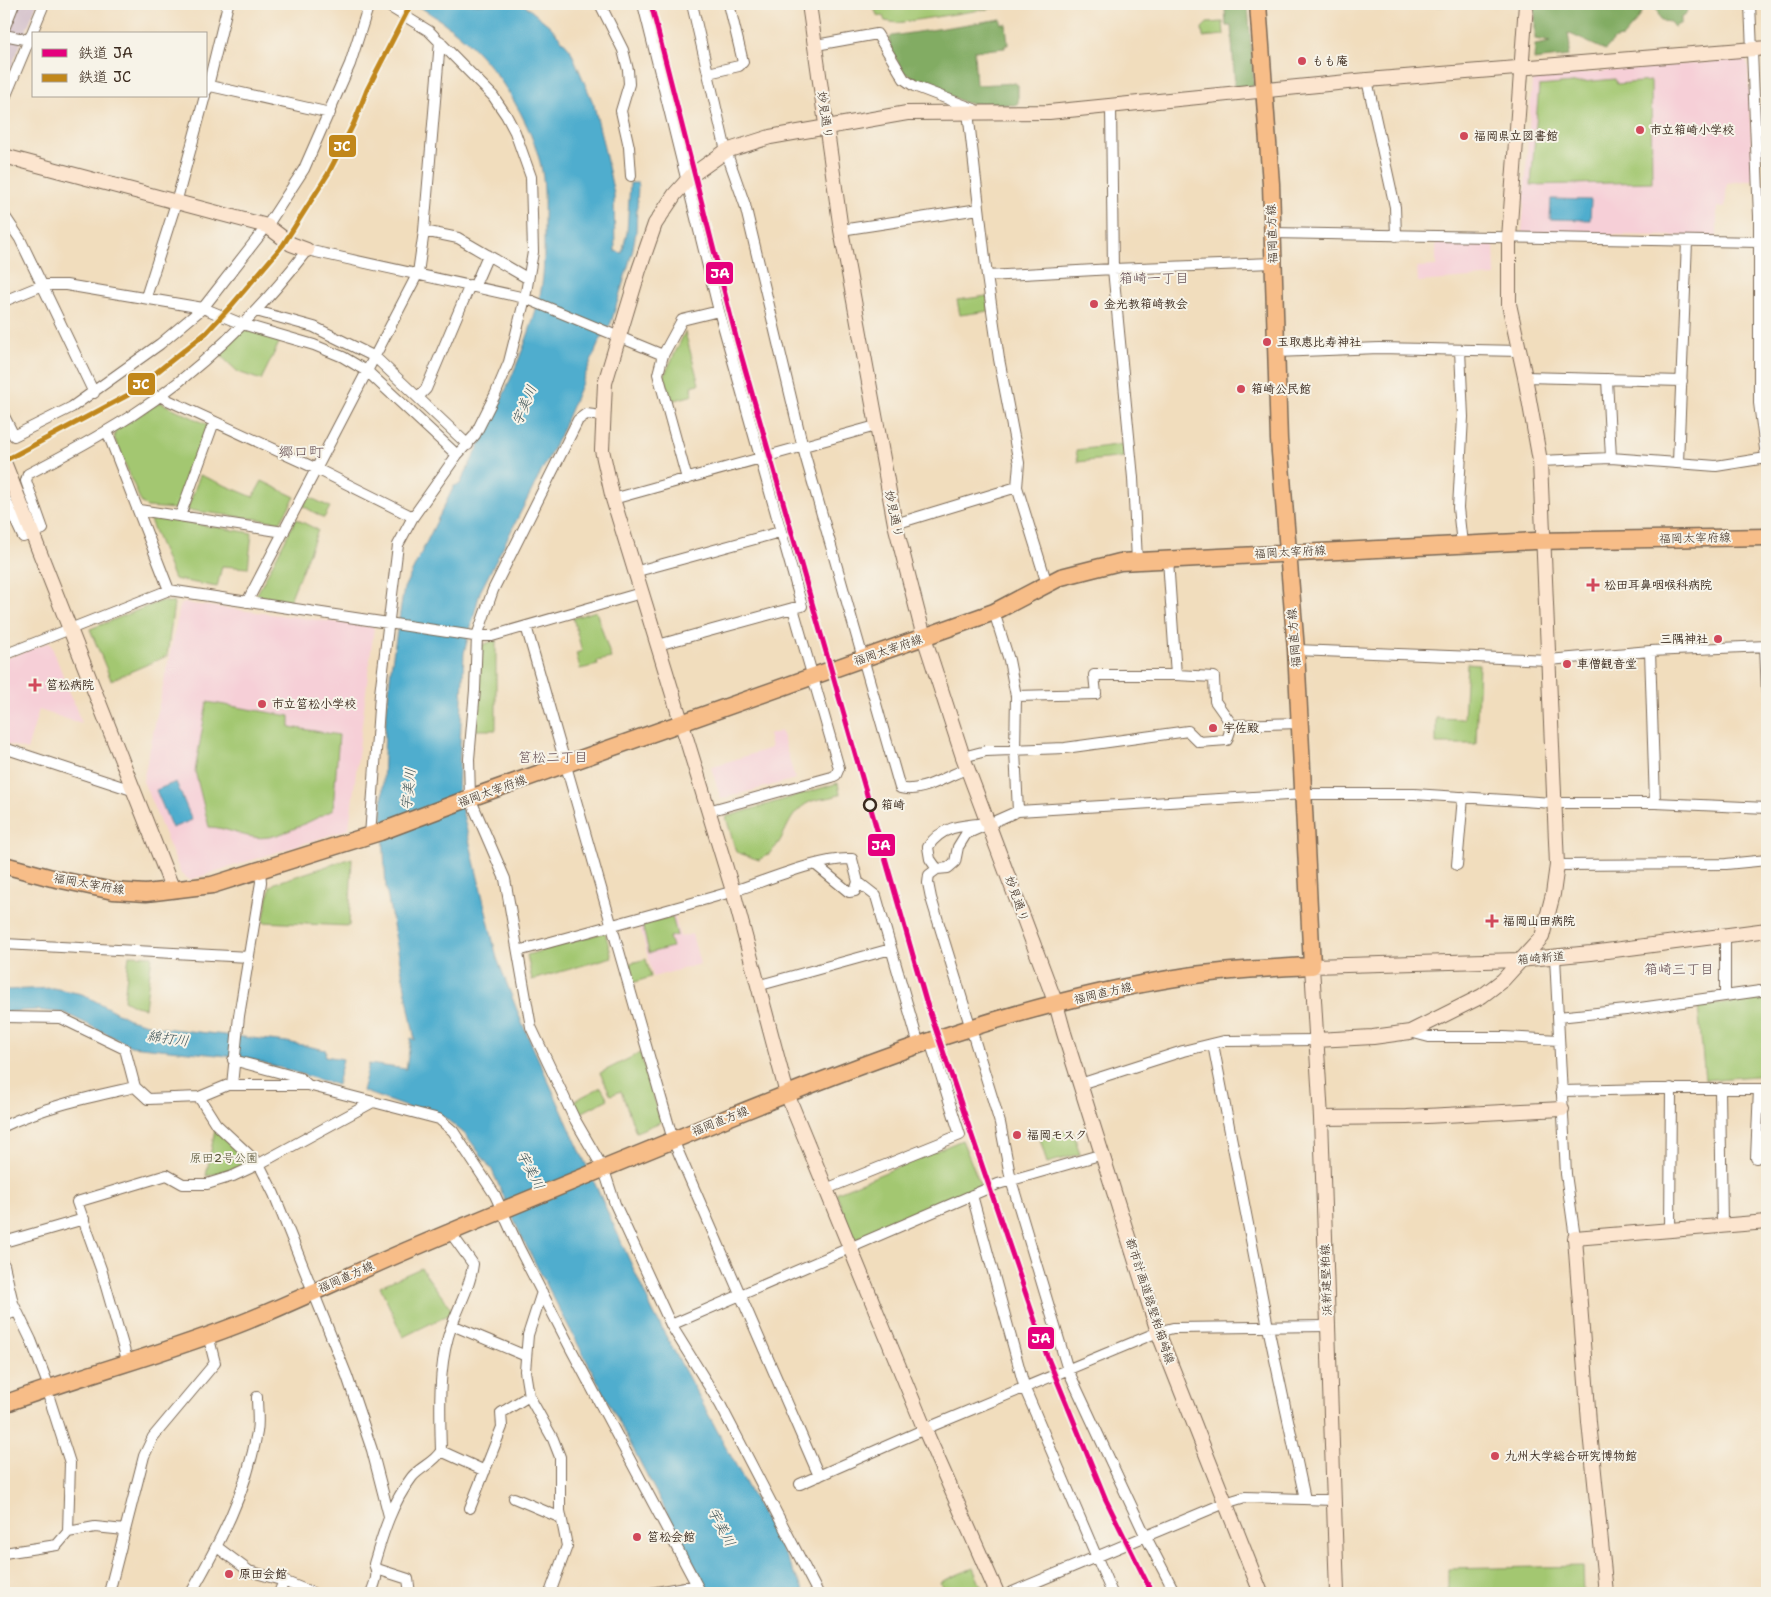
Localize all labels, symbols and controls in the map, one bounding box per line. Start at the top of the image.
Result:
legend [32,32,208,98]
text: 鉄道 JA [78,43,133,63]
place label: もも庵 [1312,53,1348,69]
marker: もも庵 [1296,55,1308,67]
text: 鉄道 JC [78,67,131,87]
street label: 妙見通り [814,90,836,140]
place label: 市立箱崎小学校 [1650,122,1734,138]
marker: 市立箱崎小学校 [1634,124,1646,136]
place label: 福岡県立図書館 [1474,128,1558,144]
marker: 福岡県立図書館 [1458,130,1470,142]
line badge: JC [328,134,357,158]
text: JC [333,137,351,155]
street label: 福岡直方線 [1263,204,1281,264]
line badge: JA [705,261,734,285]
text: JA [710,264,730,282]
district label: 箱崎一丁目 [1119,269,1189,287]
place label: 金光教箱﨑教会 [1104,296,1188,312]
marker: 金光教箱﨑教会 [1088,298,1100,310]
place label: 玉取恵比寿神社 [1277,334,1361,350]
marker: 玉取恵比寿神社 [1261,336,1273,348]
line badge: JC [127,372,156,396]
text: JC [132,375,150,393]
place label: 箱崎公民館 [1251,381,1311,397]
water label: 宇美川 [508,382,540,428]
marker: 箱崎公民館 [1235,383,1247,395]
district label: 郷口町 [278,442,324,462]
street label: 妙見通り [881,489,907,539]
street label: 福岡太宰府線 [1659,529,1731,547]
street label: 福岡太宰府線 [1254,542,1326,562]
place label: 松田耳鼻咽喉科病院 [1604,577,1712,593]
marker: 松田耳鼻咽喉科病院 [1586,578,1600,592]
street label: 福岡直方線 [1283,607,1305,669]
street label: 福岡太宰府線 [851,631,925,669]
place label: 三隅神社 [1660,631,1708,647]
marker: 三隅神社 [1712,633,1724,645]
place label: 車僧観音堂 [1577,656,1637,672]
marker: 車僧観音堂 [1561,658,1573,670]
place label: 筥松病院 [46,677,94,693]
marker: 筥松病院 [28,678,42,692]
place label: 市立筥松小学校 [272,696,356,712]
marker: 市立筥松小学校 [256,698,268,710]
place label: 宇佐殿 [1223,720,1259,736]
marker: 宇佐殿 [1207,722,1219,734]
district label: 筥松二丁目 [518,748,588,766]
water label: 宇美川 [397,767,419,811]
street label: 福岡太宰府線 [455,771,529,811]
place label: 箱崎 [881,797,905,813]
marker: 箱崎 [863,798,877,812]
line badge: JA [867,833,896,857]
text: JA [871,836,891,854]
street label: 福岡太宰府線 [52,870,126,898]
street label: 妙見通り [1001,874,1033,924]
place label: 福岡山田病院 [1503,913,1575,929]
marker: 福岡山田病院 [1485,914,1499,928]
street label: 箱崎新道 [1516,948,1566,968]
district label: 箱崎三丁目 [1644,960,1714,978]
street label: 福岡直方線 [1072,978,1134,1008]
water label: 綿打川 [146,1026,190,1050]
street label: 福岡直方線 [689,1102,751,1140]
place label: 福岡モスク [1027,1127,1087,1143]
marker: 福岡モスク [1011,1129,1023,1141]
water label: 宇美川 [513,1147,549,1193]
park label: 原田2号公園 [190,1150,258,1166]
street label: 都市計画道路堅粕箱崎線 [1122,1236,1178,1366]
street label: 浜新建堅粕線 [1317,1244,1335,1316]
street label: 福岡直方線 [315,1257,377,1297]
line badge: JA [1027,1326,1055,1350]
text: JA [1031,1329,1051,1347]
place label: 九州大学総合研究博物館 [1505,1448,1637,1464]
marker: 九州大学総合研究博物館 [1489,1450,1501,1462]
water label: 宇美川 [704,1504,740,1550]
place label: 筥松会館 [647,1529,695,1545]
marker: 筥松会館 [631,1531,643,1543]
place label: 原田会館 [239,1566,287,1582]
marker: 原田会館 [223,1568,235,1580]

